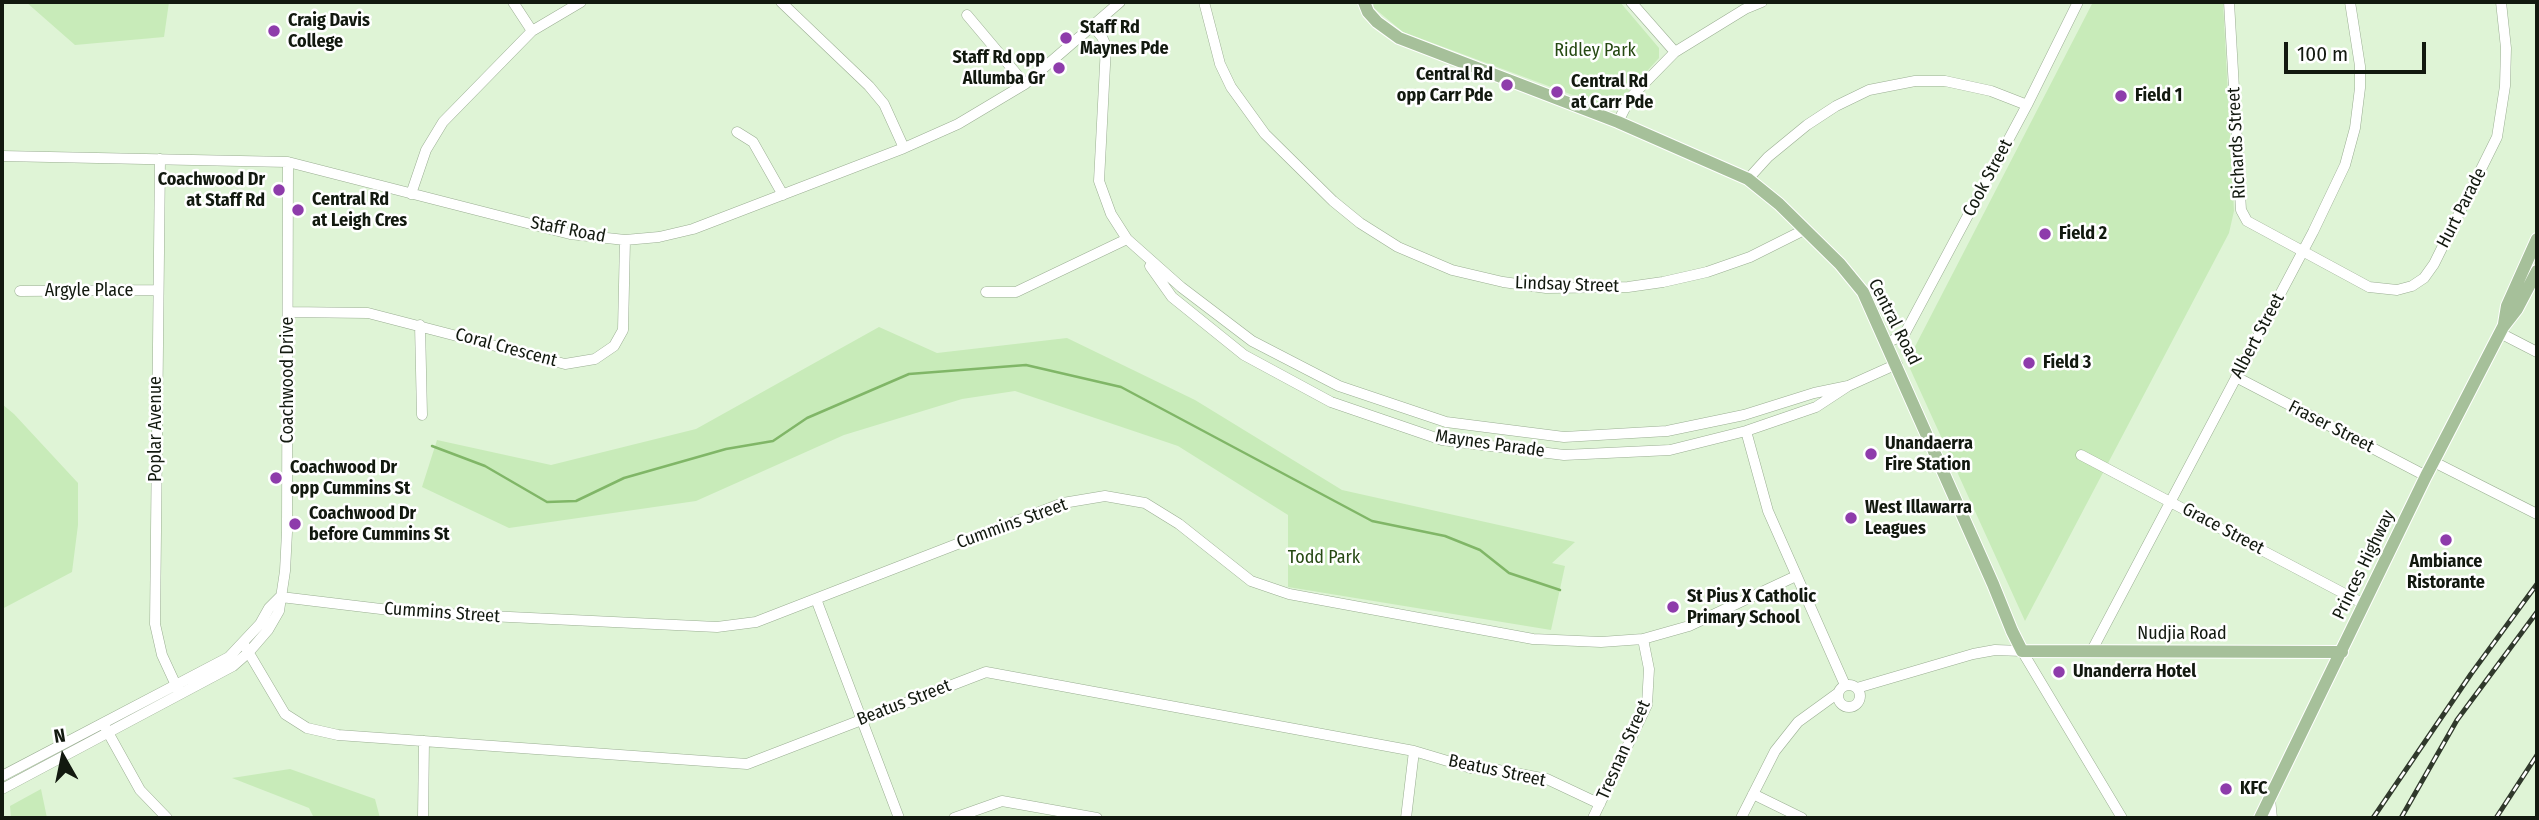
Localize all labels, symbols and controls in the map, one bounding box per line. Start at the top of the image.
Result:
place label: Craig Davis College [288,10,370,52]
place label: Staff Rd Maynes Pde [1080,17,1169,60]
marker: Craig Davis College [266,23,282,39]
scale bar [2287,28,2429,72]
marker: Staff Rd Maynes Pde [1058,30,1074,46]
park label: Ridley Park [1554,40,1636,62]
text: 100 m [2297,41,2348,67]
place label: Staff Rd opp Allumba Gr [952,47,1045,90]
marker: Staff Rd opp Allumba Gr [1051,60,1067,76]
place label: Central Rd opp Carr Pde [1397,64,1493,106]
place label: Central Rd at Carr Pde [1571,71,1653,114]
marker: Central Rd opp Carr Pde [1499,77,1515,93]
marker: Central Rd at Carr Pde [1549,84,1565,100]
place label: Field 1 [2135,85,2182,107]
street label: Richards Street [2223,87,2251,199]
marker: Field 1 [2113,88,2129,104]
street label: Cook Street [1959,136,2017,220]
street label: Hurt Parade [2433,164,2491,252]
place label: Coachwood Dr at Staff Rd [158,169,265,212]
marker: Coachwood Dr at Staff Rd [271,182,287,198]
place label: Central Rd at Leigh Cres [312,189,407,232]
marker: Central Rd at Leigh Cres [290,202,306,218]
street label: Staff Road [529,212,607,248]
place label: Field 2 [2059,223,2107,245]
marker: Field 2 [2037,226,2053,242]
street label: Lindsay Street [1515,272,1619,298]
street label: Central Road [1863,275,1925,369]
street label: Argyle Place [45,280,133,302]
street label: Albert Street [2227,290,2289,382]
street label: Coachwood Drive [277,317,299,443]
street label: Coral Crescent [453,324,559,372]
place label: Field 3 [2043,352,2091,374]
marker: Field 3 [2021,355,2037,371]
street label: Poplar Avenue [145,376,167,482]
street label: Fraser Street [2285,396,2377,458]
street label: Maynes Parade [1434,426,1546,462]
place label: Unandaerra Fire Station [1885,433,1973,476]
marker: Unandaerra Fire Station [1863,446,1879,462]
place label: Coachwood Dr opp Cummins St [290,457,410,500]
marker: Coachwood Dr opp Cummins St [268,470,284,486]
street label: Cummins Street [954,494,1070,554]
place label: West Illawarra Leagues [1865,497,1972,540]
street label: Grace Street [2178,498,2268,560]
place label: Coachwood Dr before Cummins St [309,503,450,546]
street label: Princes Highway [2328,507,2400,623]
marker: West Illawarra Leagues [1843,510,1859,526]
marker: Coachwood Dr before Cummins St [287,516,303,532]
marker: Ambiance Ristorante [2438,532,2454,548]
park label: Todd Park [1288,547,1360,569]
place label: Ambiance Ristorante [2407,551,2485,594]
place label: St Pius X Catholic Primary School [1687,586,1816,628]
street label: Cummins Street [383,598,501,628]
marker: St Pius X Catholic Primary School [1665,599,1681,615]
street label: Nudjia Road [2137,623,2227,645]
place label: Unanderra Hotel [2073,661,2196,683]
marker: Unanderra Hotel [2051,664,2067,680]
street label: Beatus Street [854,675,954,731]
street label: Tresnan Street [1592,697,1656,803]
north arrow [28,722,98,792]
text: N [52,724,67,748]
street label: Beatus Street [1446,750,1548,792]
place label: KFC [2240,778,2267,800]
marker: KFC [2218,781,2234,797]

